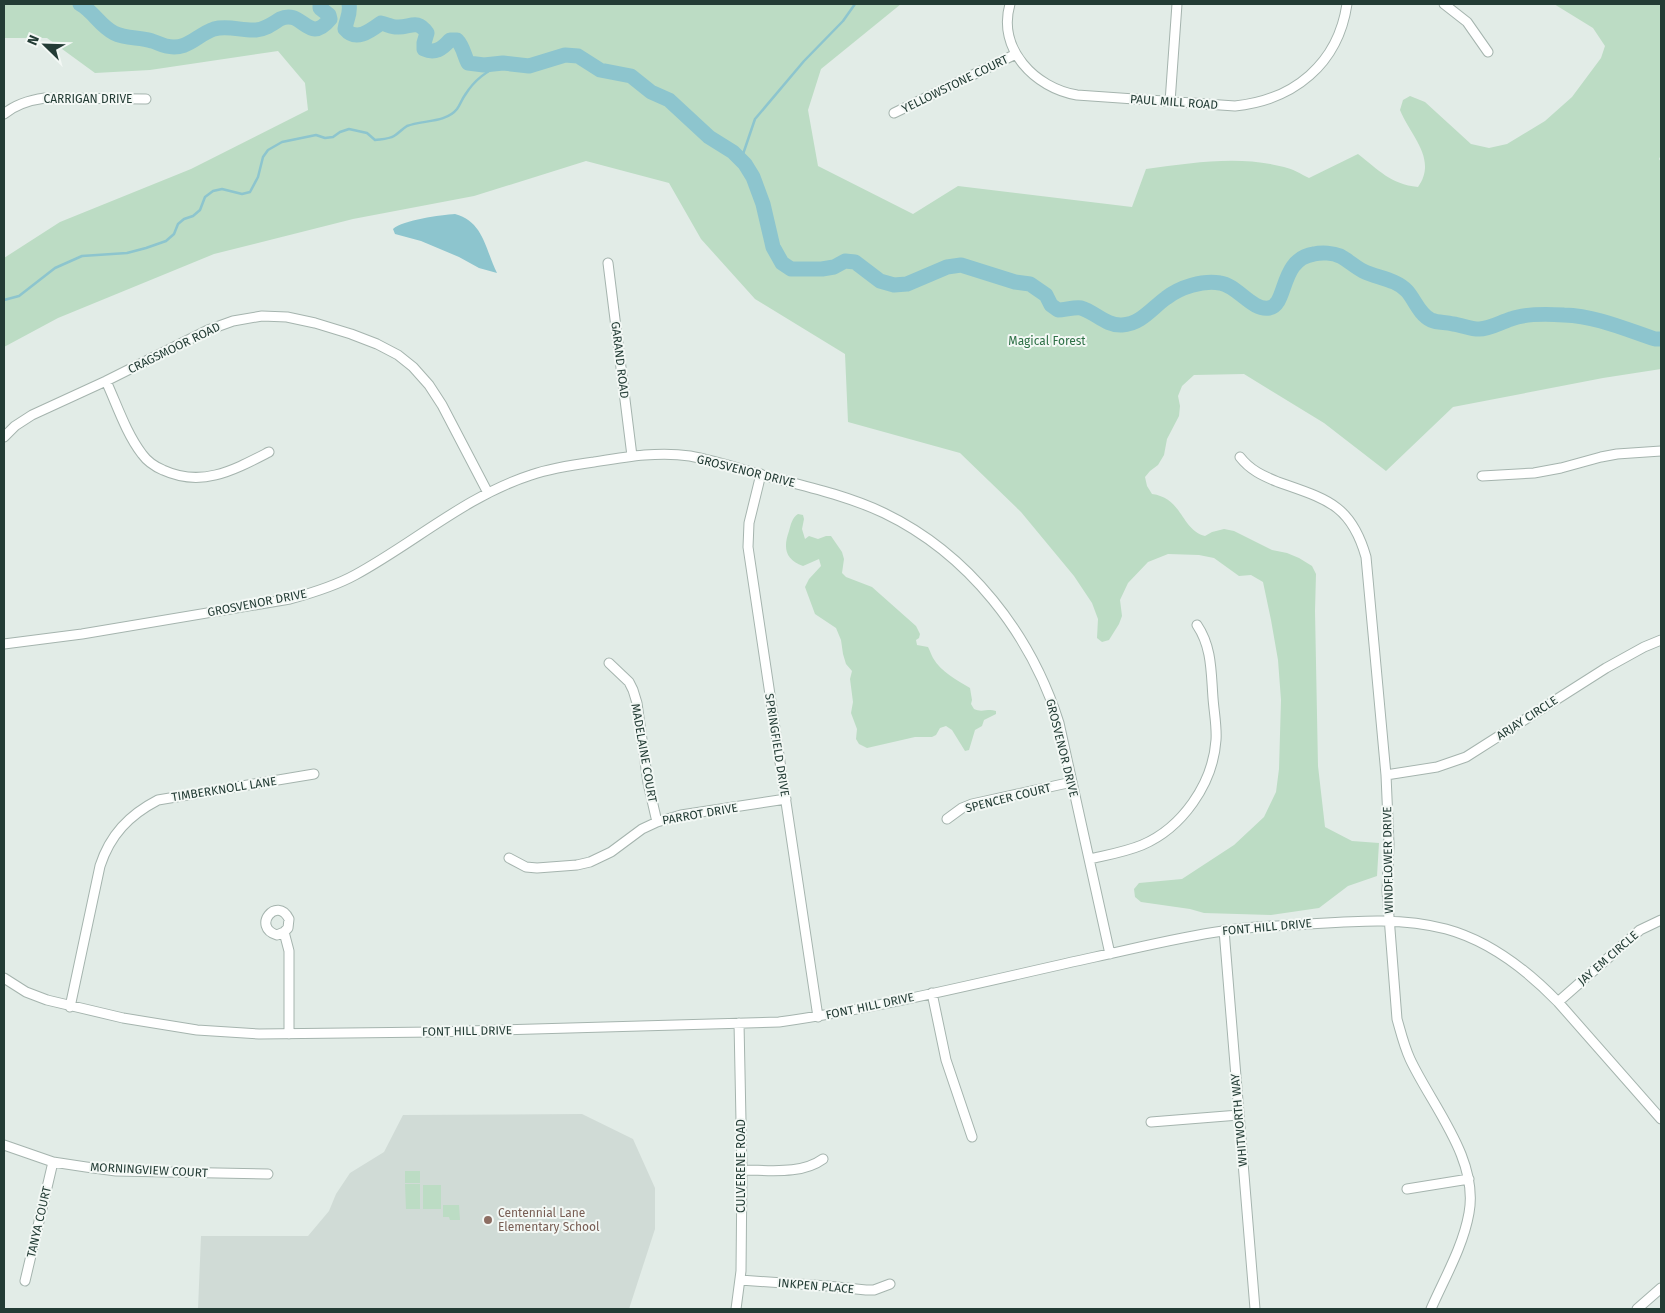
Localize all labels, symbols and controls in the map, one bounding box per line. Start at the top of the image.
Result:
north arrow [20,20,70,70]
text: N [24,33,43,48]
street label: YELLOWSTONE COURT [900,52,1011,116]
street label: CARRIGAN DRIVE [43,92,133,106]
street label: PAUL MILL ROAD [1130,92,1219,112]
street label: CRAGSMOOR ROAD [126,319,223,376]
street label: GARAND ROAD [608,321,632,400]
park label: Magical Forest [1008,334,1086,348]
street label: GROSVENOR DRIVE [695,452,797,490]
street label: GROSVENOR DRIVE [206,586,308,620]
street label: SPRINGFIELD DRIVE [762,692,792,798]
street label: ARJAY CIRCLE [1494,693,1560,743]
street label: GROSVENOR DRIVE [1043,697,1081,799]
street label: MADELAINE COURT [628,702,660,804]
street label: TIMBERKNOLL LANE [170,774,278,804]
street label: SPENCER COURT [964,780,1053,815]
street label: PARROT DRIVE [661,800,739,828]
street label: WINDFLOWER DRIVE [1380,806,1396,914]
street label: FONT HILL DRIVE [1222,916,1312,938]
street label: JAY EM CIRCLE [1575,928,1641,988]
street label: FONT HILL DRIVE [825,990,915,1022]
street label: FONT HILL DRIVE [422,1023,512,1039]
street label: WHITWORTH WAY [1228,1072,1250,1167]
street label: CULVERENE ROAD [734,1119,748,1213]
street label: MORNINGVIEW COURT [90,1160,209,1180]
street label: TANYA COURT [24,1184,54,1259]
place label: Centennial Lane Elementary School [498,1206,600,1234]
marker: Centennial Lane Elementary School [482,1214,494,1226]
street label: INKPEN PLACE [777,1276,855,1296]

